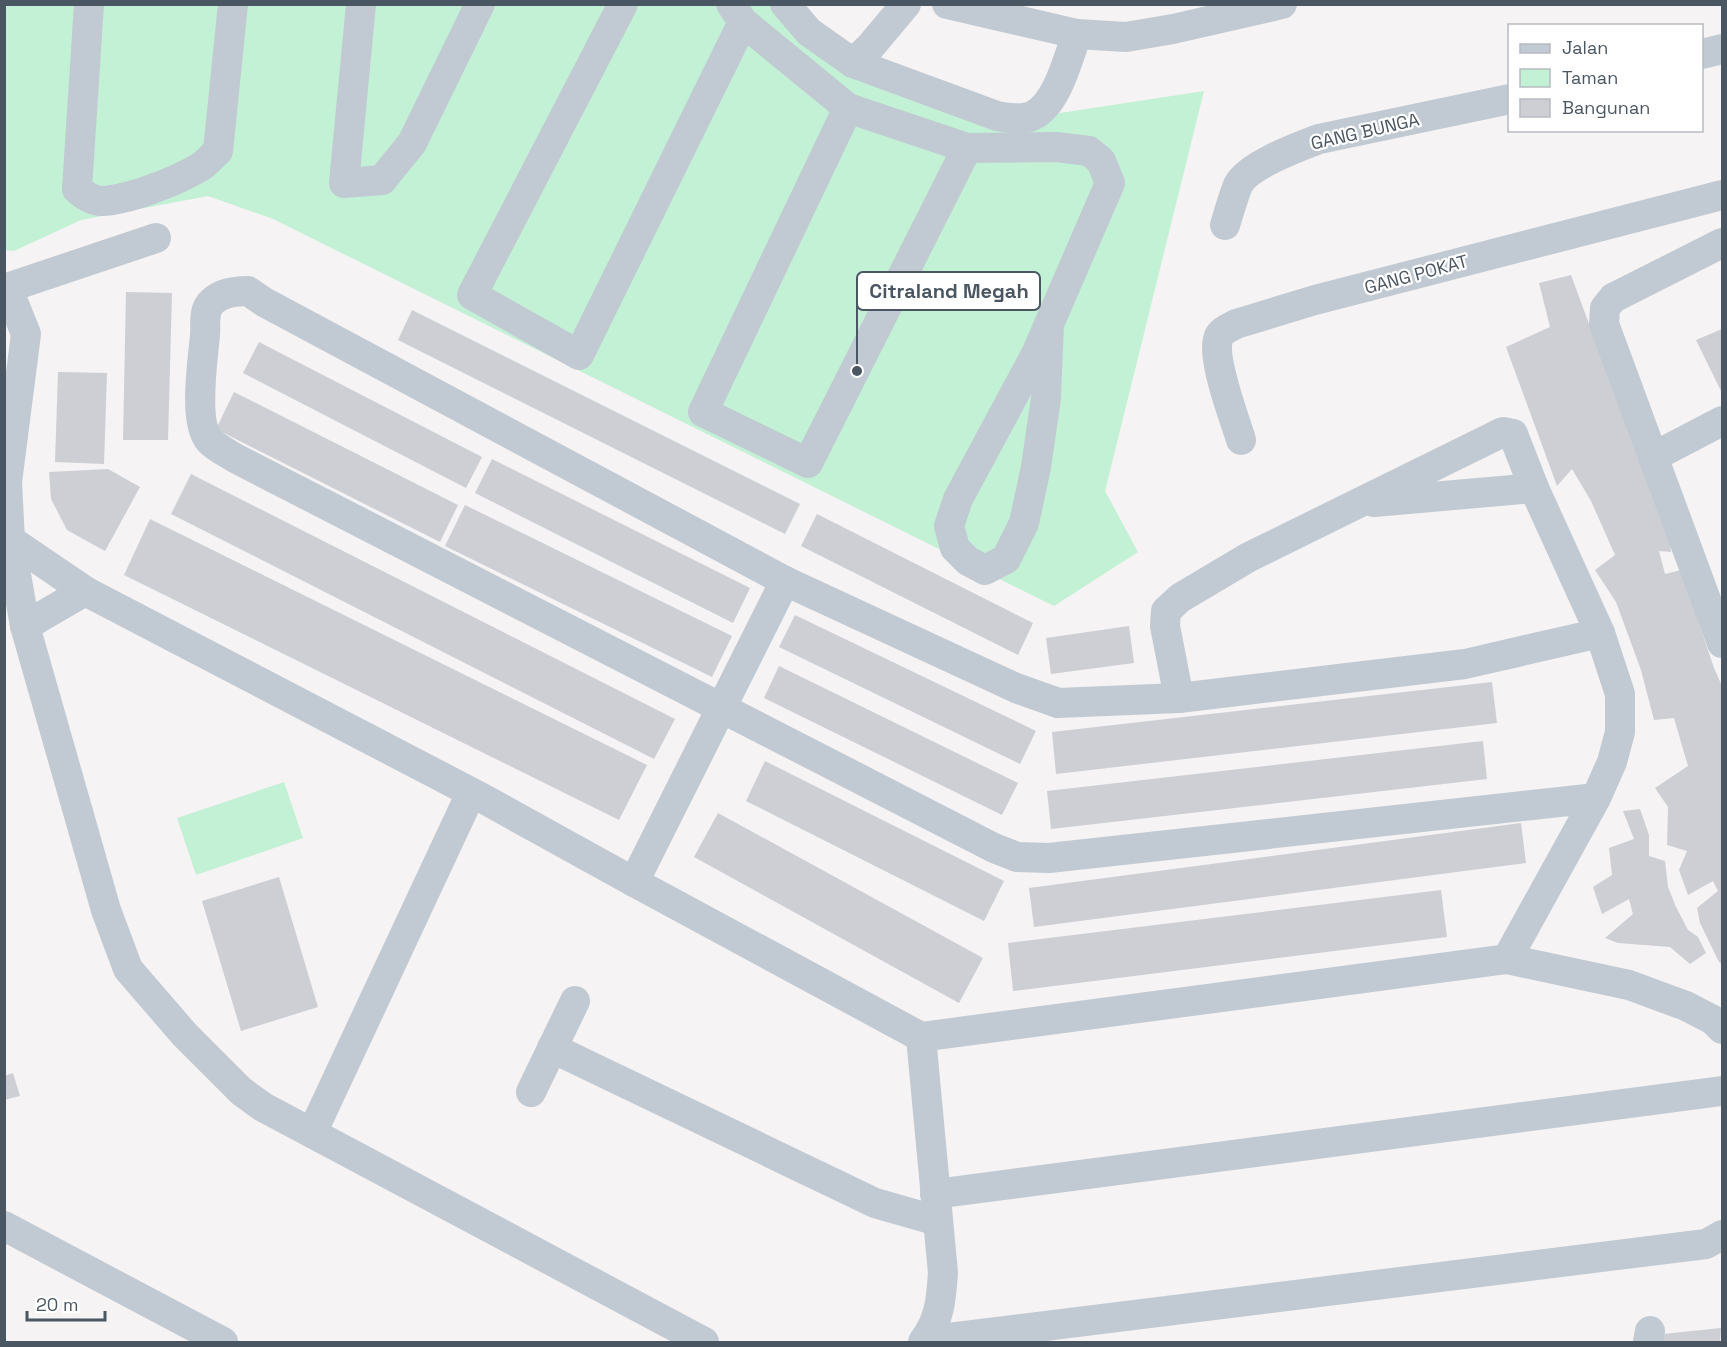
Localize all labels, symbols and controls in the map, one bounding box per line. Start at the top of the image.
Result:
legend [1508,24,1703,132]
text: Jalan [1562,36,1608,59]
text: Taman [1562,66,1618,89]
text: Bangunan [1562,96,1650,119]
street label: GANG BUNGA [1308,107,1422,155]
street label: GANG POKAT [1362,249,1471,299]
callout: Citraland Megah [857,272,1040,310]
text: Citraland Megah [869,278,1029,304]
scale bar [27,1284,105,1322]
text: 20 m [36,1293,79,1316]

